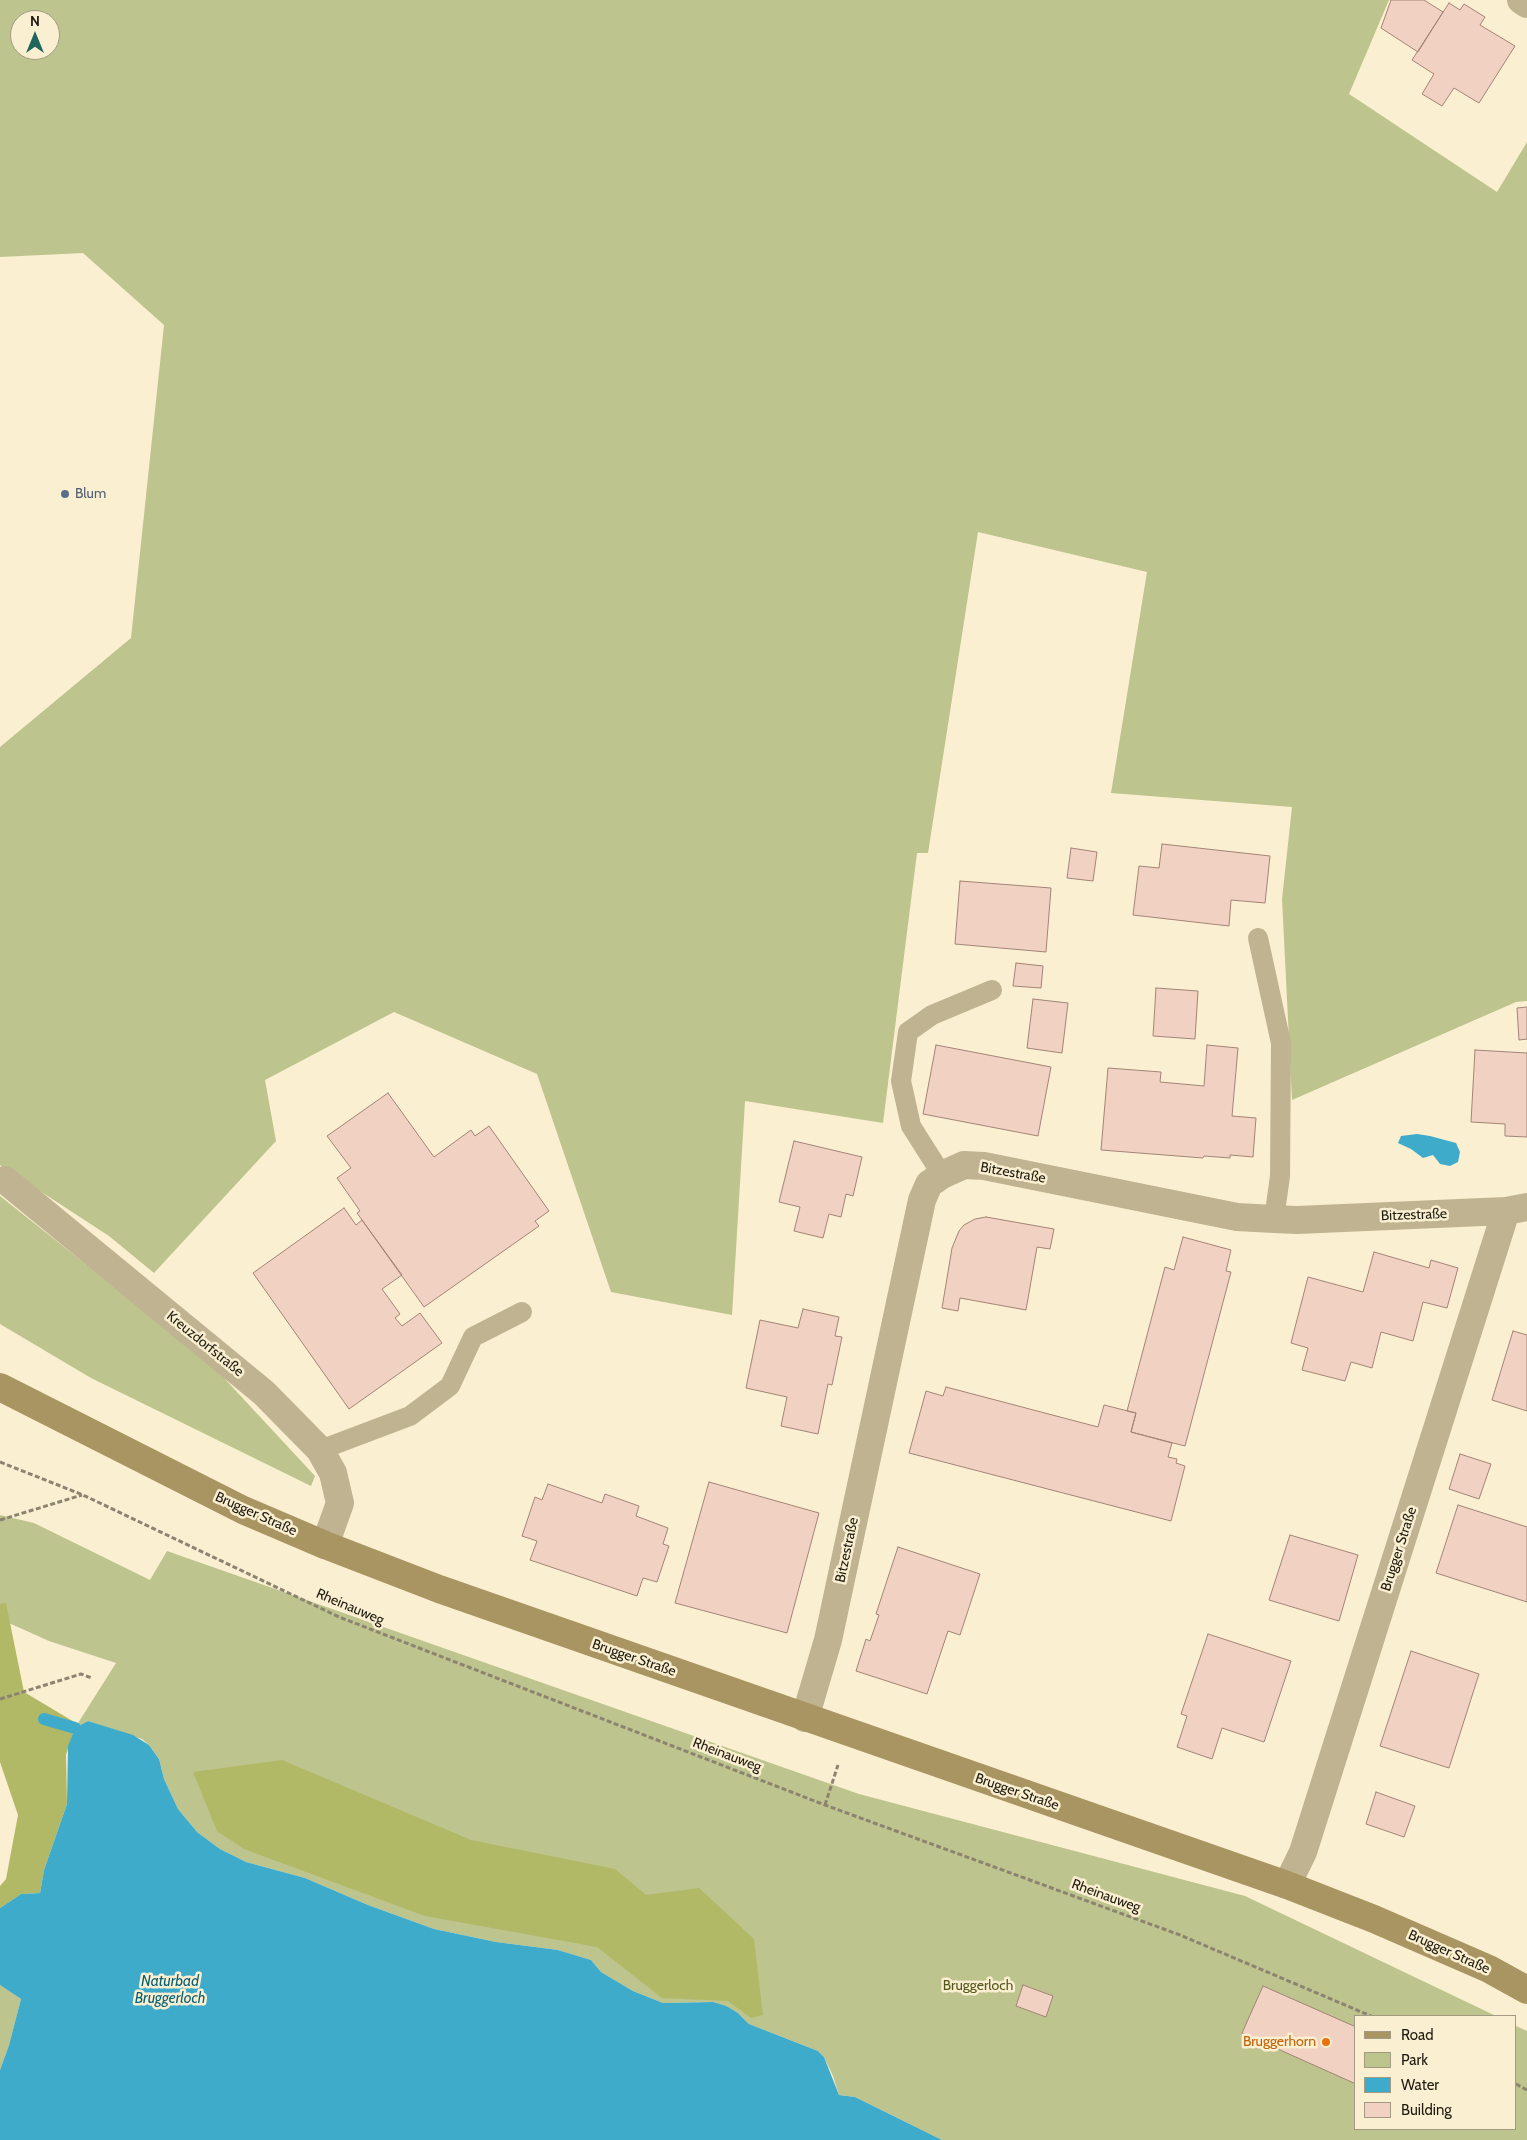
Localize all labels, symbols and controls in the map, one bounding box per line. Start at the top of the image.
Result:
north arrow [10,10,60,60]
text: N [30,12,40,30]
place label: Blum [75,486,106,502]
marker: Blum [59,488,71,500]
street label: Bitzestraße [979,1159,1047,1187]
street label: Bitzestraße [1381,1205,1447,1225]
street label: Kreuzdorfstraße [163,1308,247,1380]
street label: Brugger Straße [213,1489,299,1539]
street label: Brugger Straße [1377,1505,1421,1593]
street label: Bitzestraße [832,1516,862,1584]
street label: Rheinauweg [313,1585,387,1629]
street label: Brugger Straße [590,1636,678,1680]
street label: Rheinauweg [690,1734,764,1776]
street label: Brugger Straße [973,1770,1061,1814]
street label: Rheinauweg [1069,1876,1143,1916]
street label: Brugger Straße [1406,1927,1492,1977]
water label: Naturbad Bruggerloch [135,1973,205,2008]
park label: Bruggerloch [943,1978,1013,1994]
legend [1354,2015,1517,2130]
text: Road [1401,2026,1434,2044]
place label: Bruggerhorn [1243,2034,1316,2050]
marker: Bruggerhorn [1320,2036,1332,2048]
text: Park [1401,2051,1428,2069]
text: Water [1401,2076,1439,2094]
text: Building [1401,2101,1452,2119]

